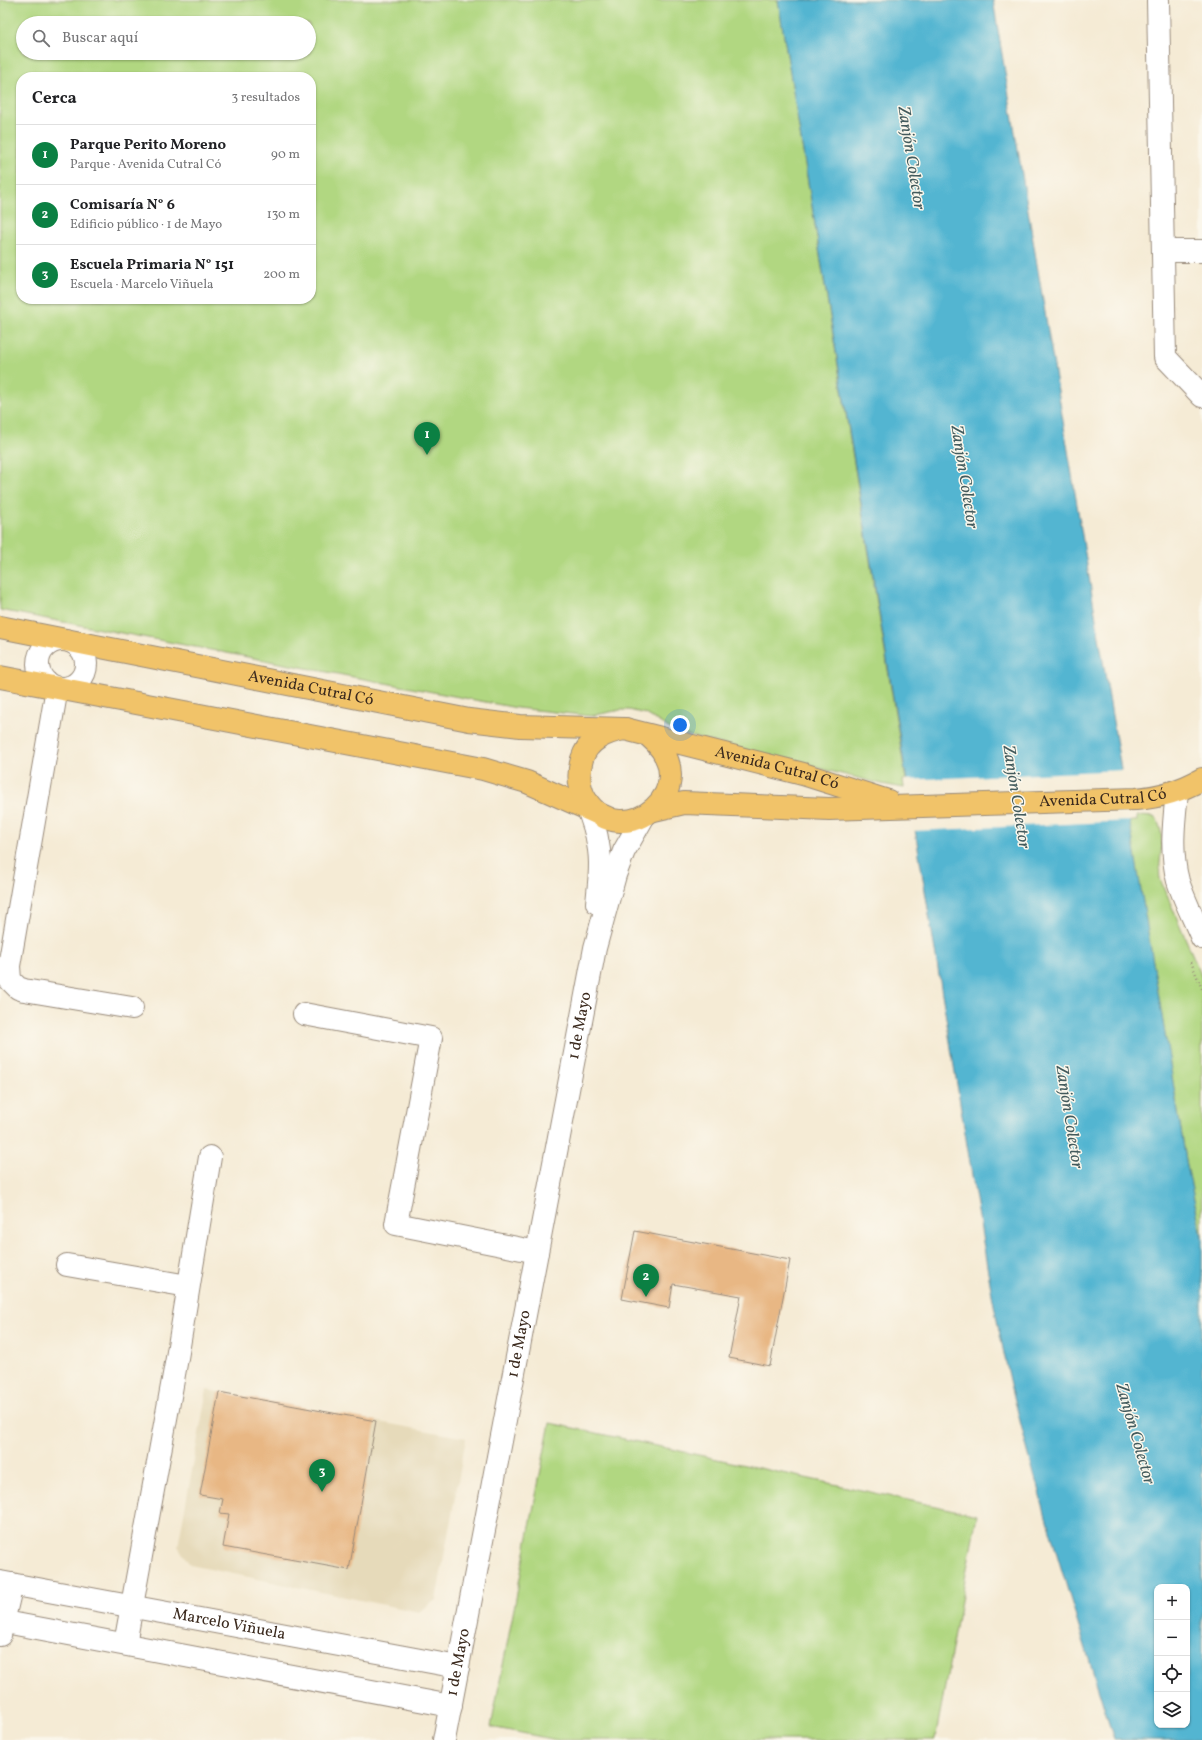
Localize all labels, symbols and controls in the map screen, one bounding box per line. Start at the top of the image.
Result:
search box [16,16,316,60]
icon: search [30,27,52,49]
text: Buscar aquí [62,28,138,49]
text: Cerca [32,87,77,110]
text: 3 resultados [231,89,300,107]
water label: Zanjón Colector [891,104,931,212]
text: Parque Perito Moreno [70,135,226,156]
text: 1 [42,146,48,164]
text: 90 m [271,146,300,164]
text: Parque · Avenida Cutral Có [70,156,221,174]
text: Comisaría N° 6 [70,195,175,216]
text: 2 [42,206,48,224]
text: 130 m [267,206,300,224]
text: Edificio público · 1 de Mayo [70,216,222,234]
text: Escuela Primaria N° 151 [70,255,234,276]
text: 3 [42,266,48,284]
text: 200 m [263,266,300,284]
text: Escuela · Marcelo Viñuela [70,276,214,294]
pin: 1 [414,422,440,455]
water label: Zanjón Colector [944,423,984,531]
street label: Avenida Cutral Có [246,665,376,712]
your location [670,715,690,735]
street label: Avenida Cutral Có [713,741,842,796]
water label: Zanjón Colector [996,743,1036,851]
street label: Avenida Cutral Có [1039,783,1169,813]
street label: 1 de Mayo [563,990,597,1062]
water label: Zanjón Colector [1049,1063,1089,1171]
pin: 2 [633,1264,659,1297]
street label: 1 de Mayo [502,1308,537,1380]
water label: Zanjón Colector [1109,1380,1161,1488]
pin: 3 [309,1459,335,1492]
map controls [1154,1584,1190,1728]
button: + [1154,1584,1190,1620]
street label: Marcelo Viñuela [171,1603,287,1646]
button: − [1154,1620,1190,1656]
street label: 1 de Mayo [442,1627,476,1698]
button: locate [1154,1656,1190,1692]
button: layers [1154,1692,1190,1728]

